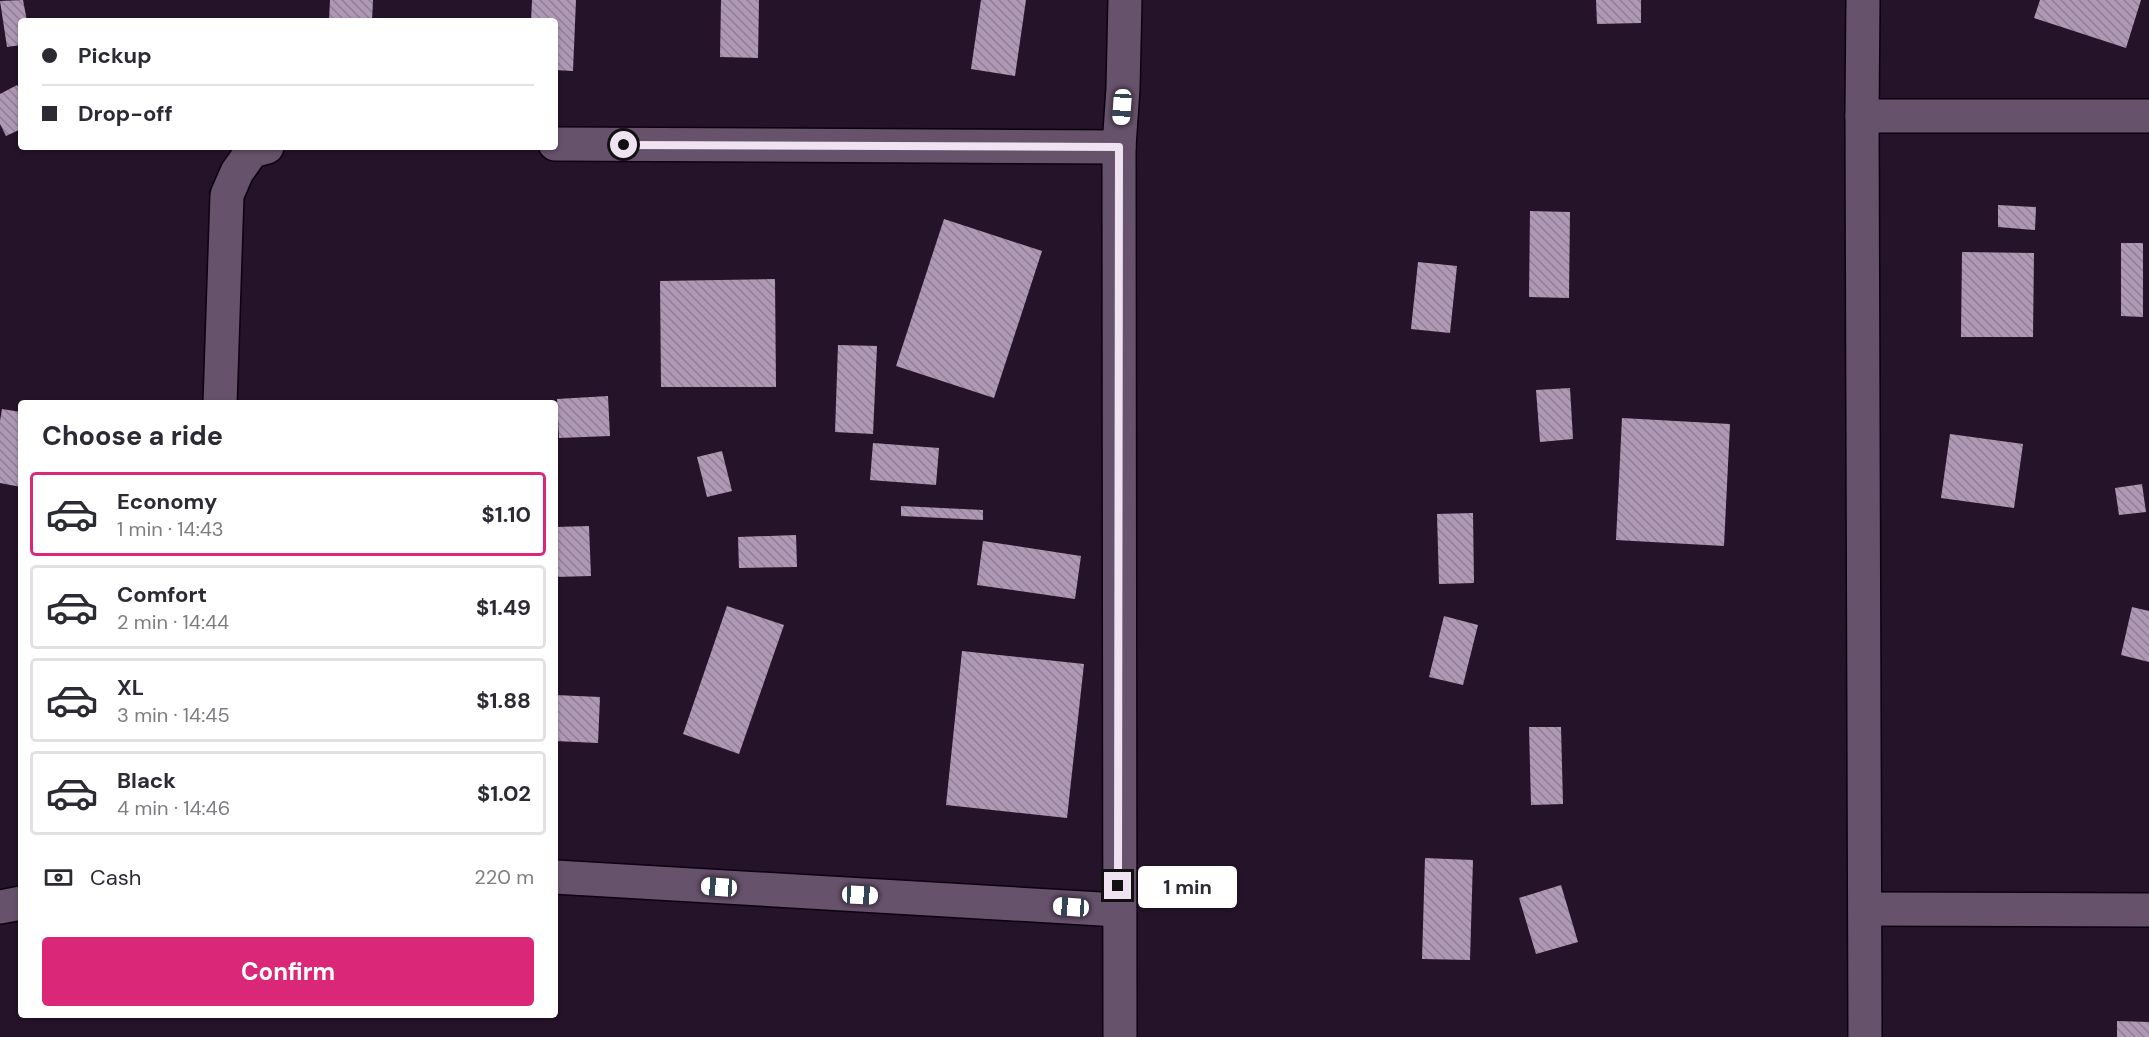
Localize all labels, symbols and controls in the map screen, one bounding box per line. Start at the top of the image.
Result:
text: Pickup [78,41,152,70]
car [1112,88,1132,126]
text: Drop-off [78,99,173,128]
route start [610,131,637,158]
text: Choose a ride [42,418,223,453]
icon: car [45,487,99,541]
text: Economy [117,487,217,516]
text: $1.10 [481,500,531,529]
text: 1 min · 14:43 [117,516,224,542]
icon: car [45,580,99,634]
text: Comfort [117,580,207,609]
text: $1.49 [476,593,531,622]
text: 2 min · 14:44 [117,609,229,635]
icon: car [45,673,99,727]
text: XL [117,673,144,702]
text: $1.88 [476,686,531,715]
text: 3 min · 14:45 [117,702,230,728]
icon: car [45,766,99,820]
text: Black [117,766,176,795]
text: $1.02 [477,779,531,808]
text: 4 min · 14:46 [117,795,230,821]
icon: cash [42,861,75,894]
text: Cash [90,863,141,892]
text: 220 m [474,864,534,890]
callout: 1 min [1139,865,1238,907]
route end [1104,872,1131,899]
text: 1 min [1163,874,1212,900]
car [700,877,738,897]
car [842,885,878,905]
car [1052,897,1090,917]
button: Confirm [42,937,534,1006]

